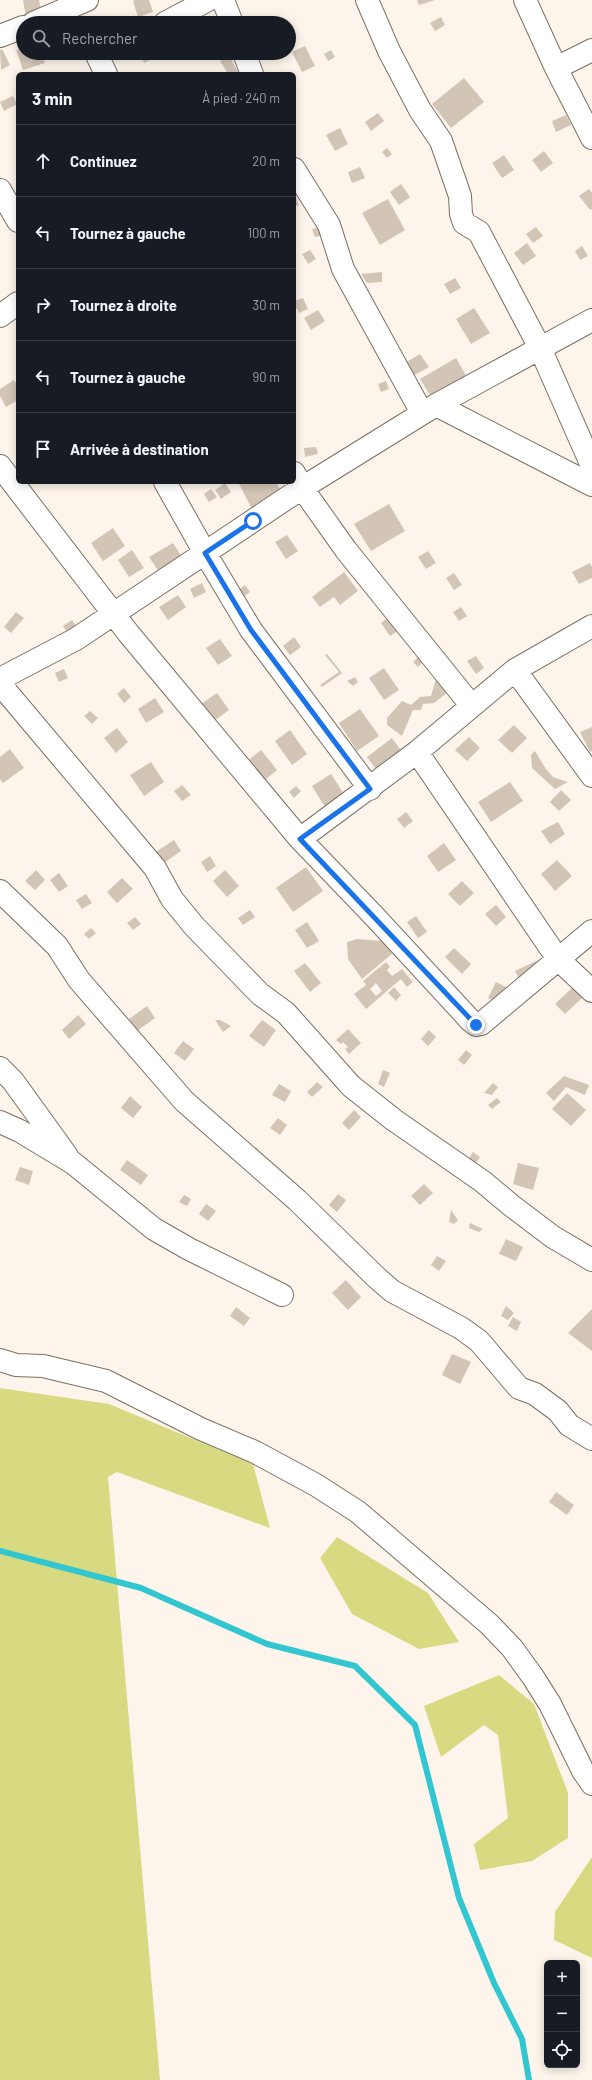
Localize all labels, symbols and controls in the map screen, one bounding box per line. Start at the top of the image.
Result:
search box [16,16,296,60]
icon: search [30,27,52,49]
text: Rechercher [62,29,138,47]
text: 3 min [32,88,72,108]
text: À pied · 240 m [202,90,280,106]
icon: ahead [32,150,54,172]
text: Continuez [70,152,137,170]
text: 20 m [252,153,280,169]
icon: left [32,222,54,244]
text: Tournez à gauche [70,224,186,242]
text: 100 m [247,225,280,241]
icon: right [32,294,54,316]
text: Tournez à droite [70,296,177,314]
text: 30 m [253,297,280,313]
icon: left [32,366,54,388]
text: Tournez à gauche [70,368,186,386]
text: 90 m [253,369,280,385]
icon: arrive [32,438,54,460]
text: Arrivée à destination [70,440,209,458]
route start [244,512,262,530]
route end [467,1016,485,1034]
map controls [544,1960,580,2068]
button: + [544,1960,580,1996]
button: − [544,1996,580,2032]
button: locate [544,2032,580,2068]

